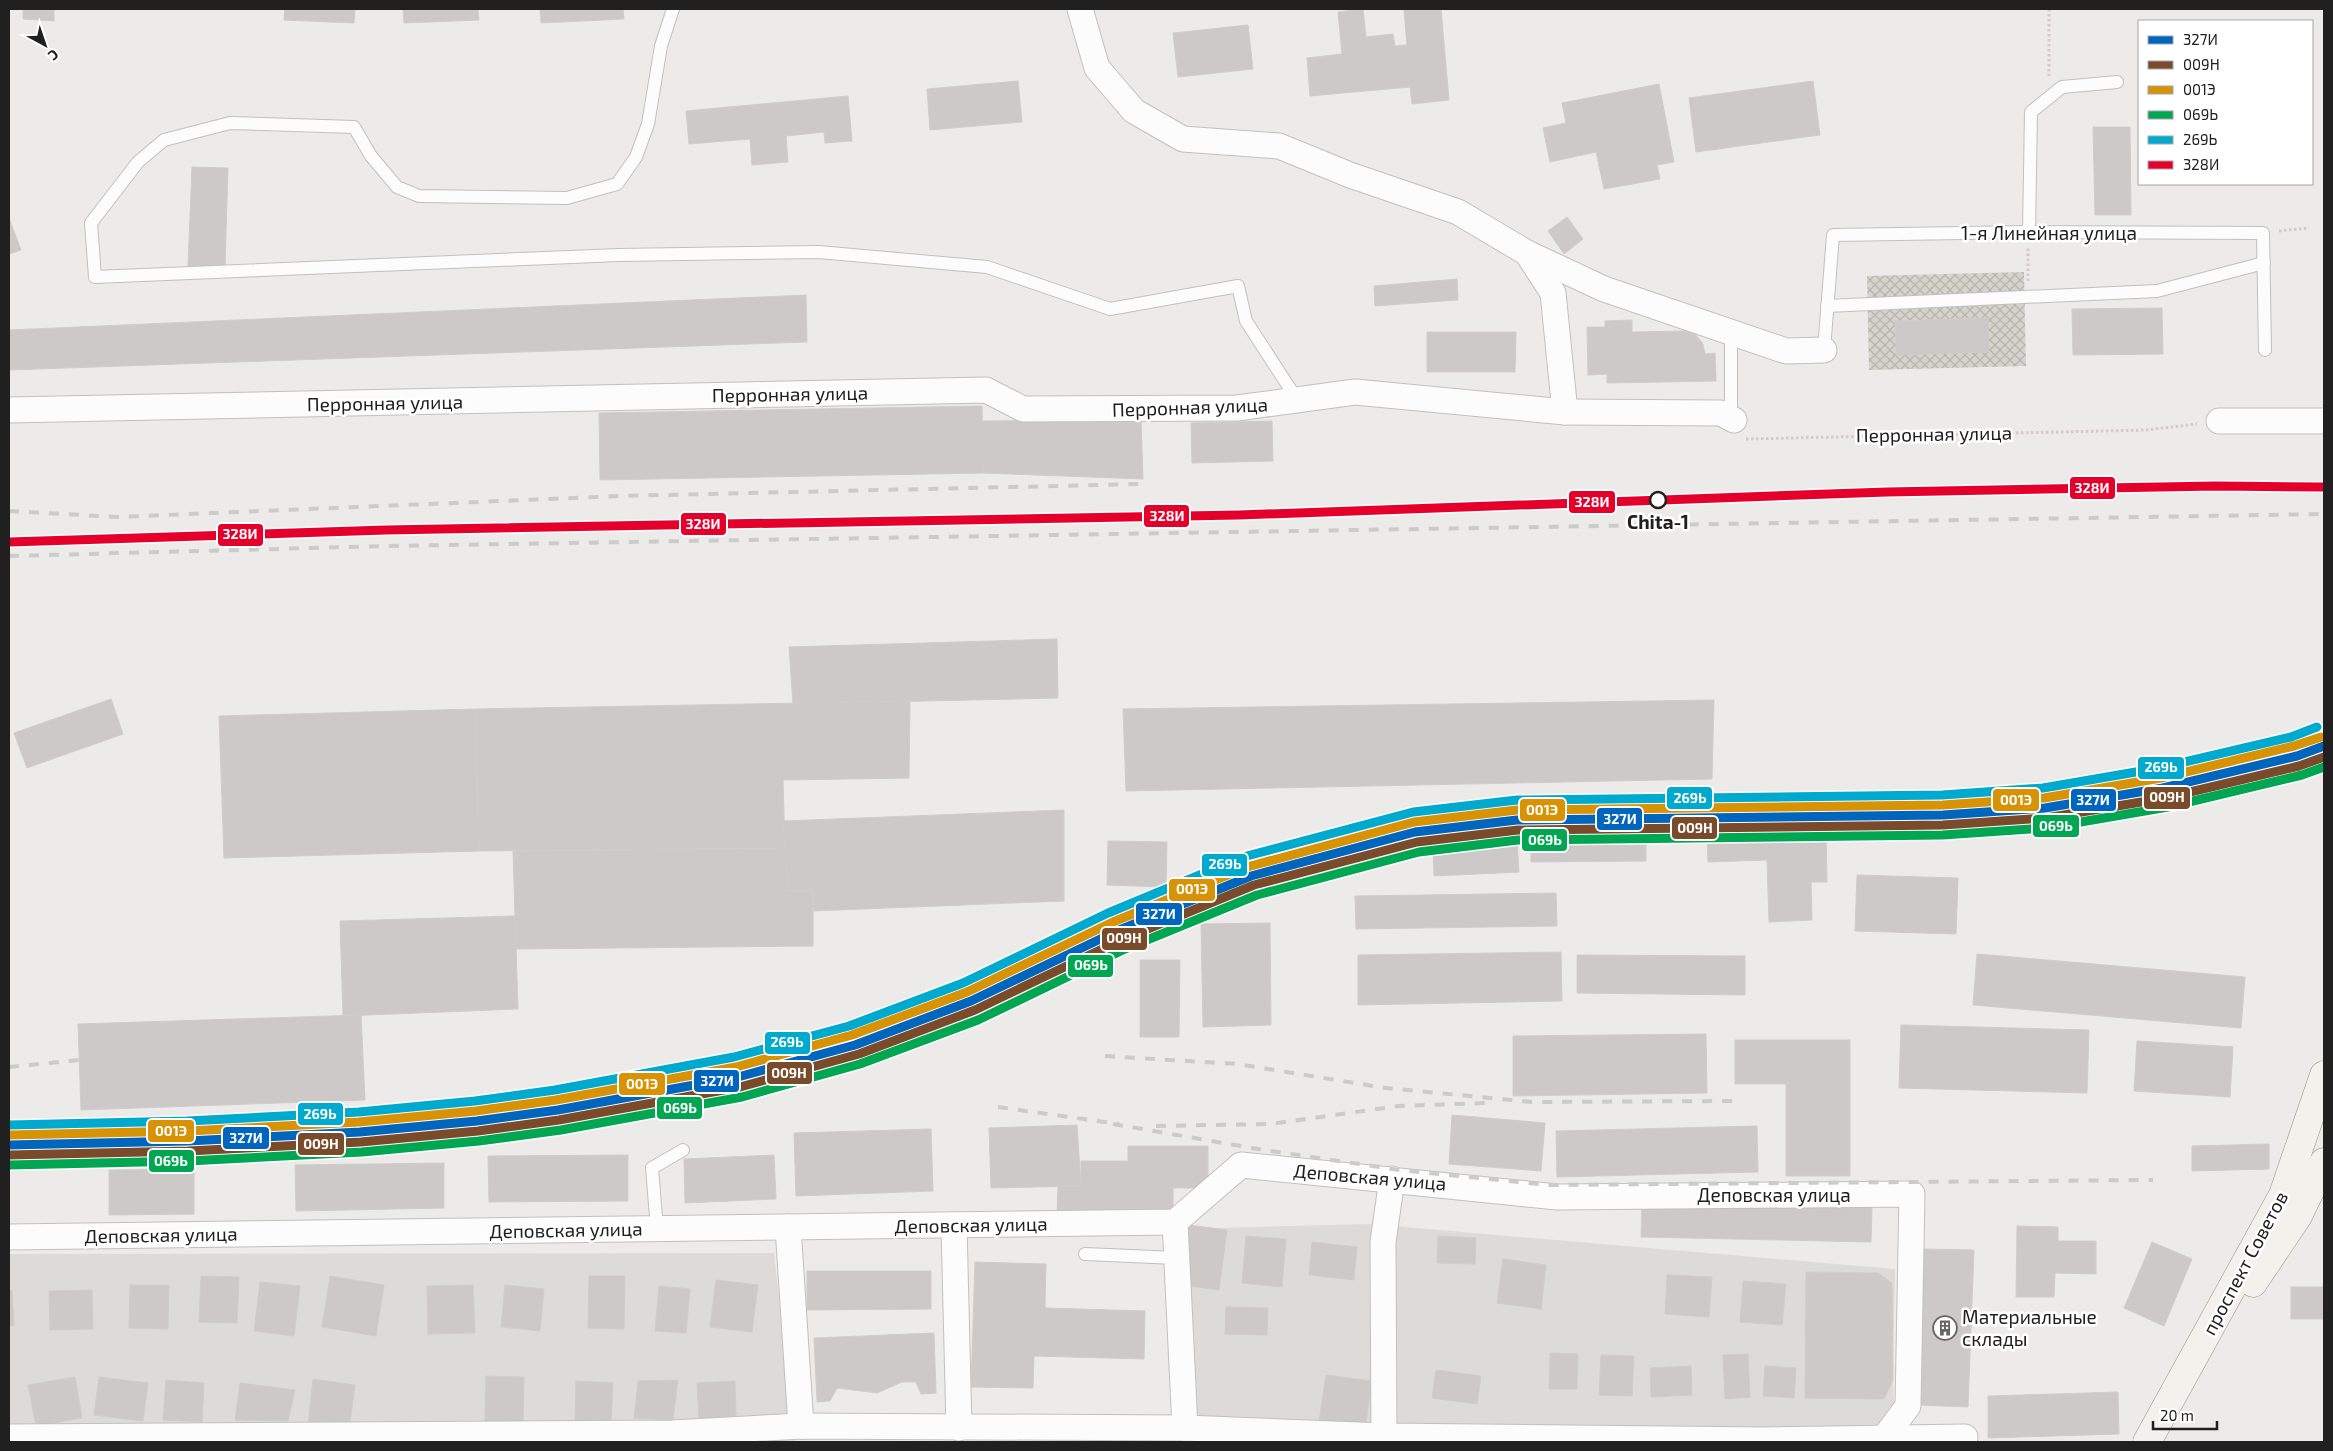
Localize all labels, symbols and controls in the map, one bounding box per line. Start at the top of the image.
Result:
north arrow [20,20,70,70]
legend [2138,20,2313,185]
text: 327И [2183,30,2218,48]
text: С [45,46,62,64]
text: 009Н [2183,55,2220,73]
text: 001Э [2183,80,2216,98]
text: 069Ь [2183,105,2218,123]
text: 269Ь [2183,130,2218,148]
text: 328И [2183,155,2219,173]
street label: 1-я Линейная улица [1961,221,2137,245]
street label: Перронная улица [712,381,868,407]
street label: Перронная улица [307,390,463,416]
street label: Перронная улица [1112,392,1268,422]
street label: Перронная улица [1856,421,2012,447]
line badge: 328И [2069,476,2116,500]
text: 328И [2075,479,2109,496]
line badge: 328И [1568,490,1616,514]
marker: Chita-1 [1649,491,1667,509]
text: 328И [1575,493,1609,510]
line badge: 328И [1143,504,1190,528]
text: 328И [1150,507,1184,524]
place label: Chita-1 [1627,510,1689,533]
line badge: 328И [680,512,727,536]
text: 328И [686,515,720,532]
line badge: 328И [217,523,264,547]
text: 328И [223,525,257,542]
line badge: 269Ь [2137,756,2185,780]
text: 269Ь [2144,758,2178,775]
line badge: 269Ь [1666,786,1713,810]
line badge: 009Н [2143,786,2191,810]
line badge: 001Э [1992,788,2040,812]
line badge: 327И [2070,788,2117,812]
text: 009Н [2149,788,2185,805]
text: 269Ь [1673,789,1707,806]
text: 001Э [2000,791,2032,808]
text: 327И [2076,791,2110,808]
line badge: 001Э [1519,798,1566,822]
text: 001Э [1526,801,1558,818]
line badge: 327И [1596,807,1643,831]
text: 327И [1603,810,1637,827]
line badge: 069Ь [2032,814,2080,838]
line badge: 009Н [1671,816,1718,840]
text: 069Ь [2039,817,2073,834]
text: 009Н [1677,819,1713,836]
line badge: 069Ь [1521,828,1568,852]
text: 069Ь [1528,831,1562,848]
line badge: 269Ь [1201,853,1248,877]
text: 269Ь [1208,855,1242,872]
line badge: 001Э [1168,878,1216,902]
text: 001Э [1176,880,1208,897]
line badge: 327И [1135,902,1183,926]
text: 327И [1142,905,1176,922]
line badge: 009Н [1101,927,1148,951]
text: 009Н [1106,929,1142,946]
line badge: 069Ь [1067,954,1114,978]
text: 069Ь [1074,956,1108,973]
line badge: 269Ь [764,1031,811,1055]
text: 269Ь [770,1033,804,1050]
line badge: 009Н [766,1061,813,1085]
text: 009Н [771,1064,807,1081]
line badge: 327И [693,1069,740,1093]
line badge: 001Э [618,1072,666,1096]
text: 327И [700,1072,734,1089]
text: 001Э [626,1075,658,1092]
line badge: 069Ь [656,1096,703,1120]
text: 069Ь [663,1099,697,1116]
line badge: 269Ь [297,1102,344,1126]
text: 269Ь [303,1105,337,1122]
line badge: 001Э [147,1119,195,1143]
text: 001Э [155,1122,187,1139]
line badge: 327И [222,1126,270,1150]
text: 327И [229,1129,263,1146]
line badge: 009Н [297,1132,345,1156]
text: 009Н [303,1135,339,1152]
line badge: 069Ь [148,1149,195,1173]
text: 069Ь [154,1152,188,1169]
street label: Деповская улица [1293,1158,1447,1196]
street label: Деповская улица [1697,1183,1851,1207]
street label: проспект Советов [2197,1187,2292,1339]
street label: Деповская улица [894,1212,1048,1238]
street label: Деповская улица [489,1217,643,1243]
street label: Деповская улица [84,1222,238,1248]
place label: Материальные склады [1962,1305,2097,1350]
building icon: Материальные склады [1932,1315,1958,1341]
scale bar [2153,1398,2217,1430]
text: 20 m [2160,1406,2194,1424]

